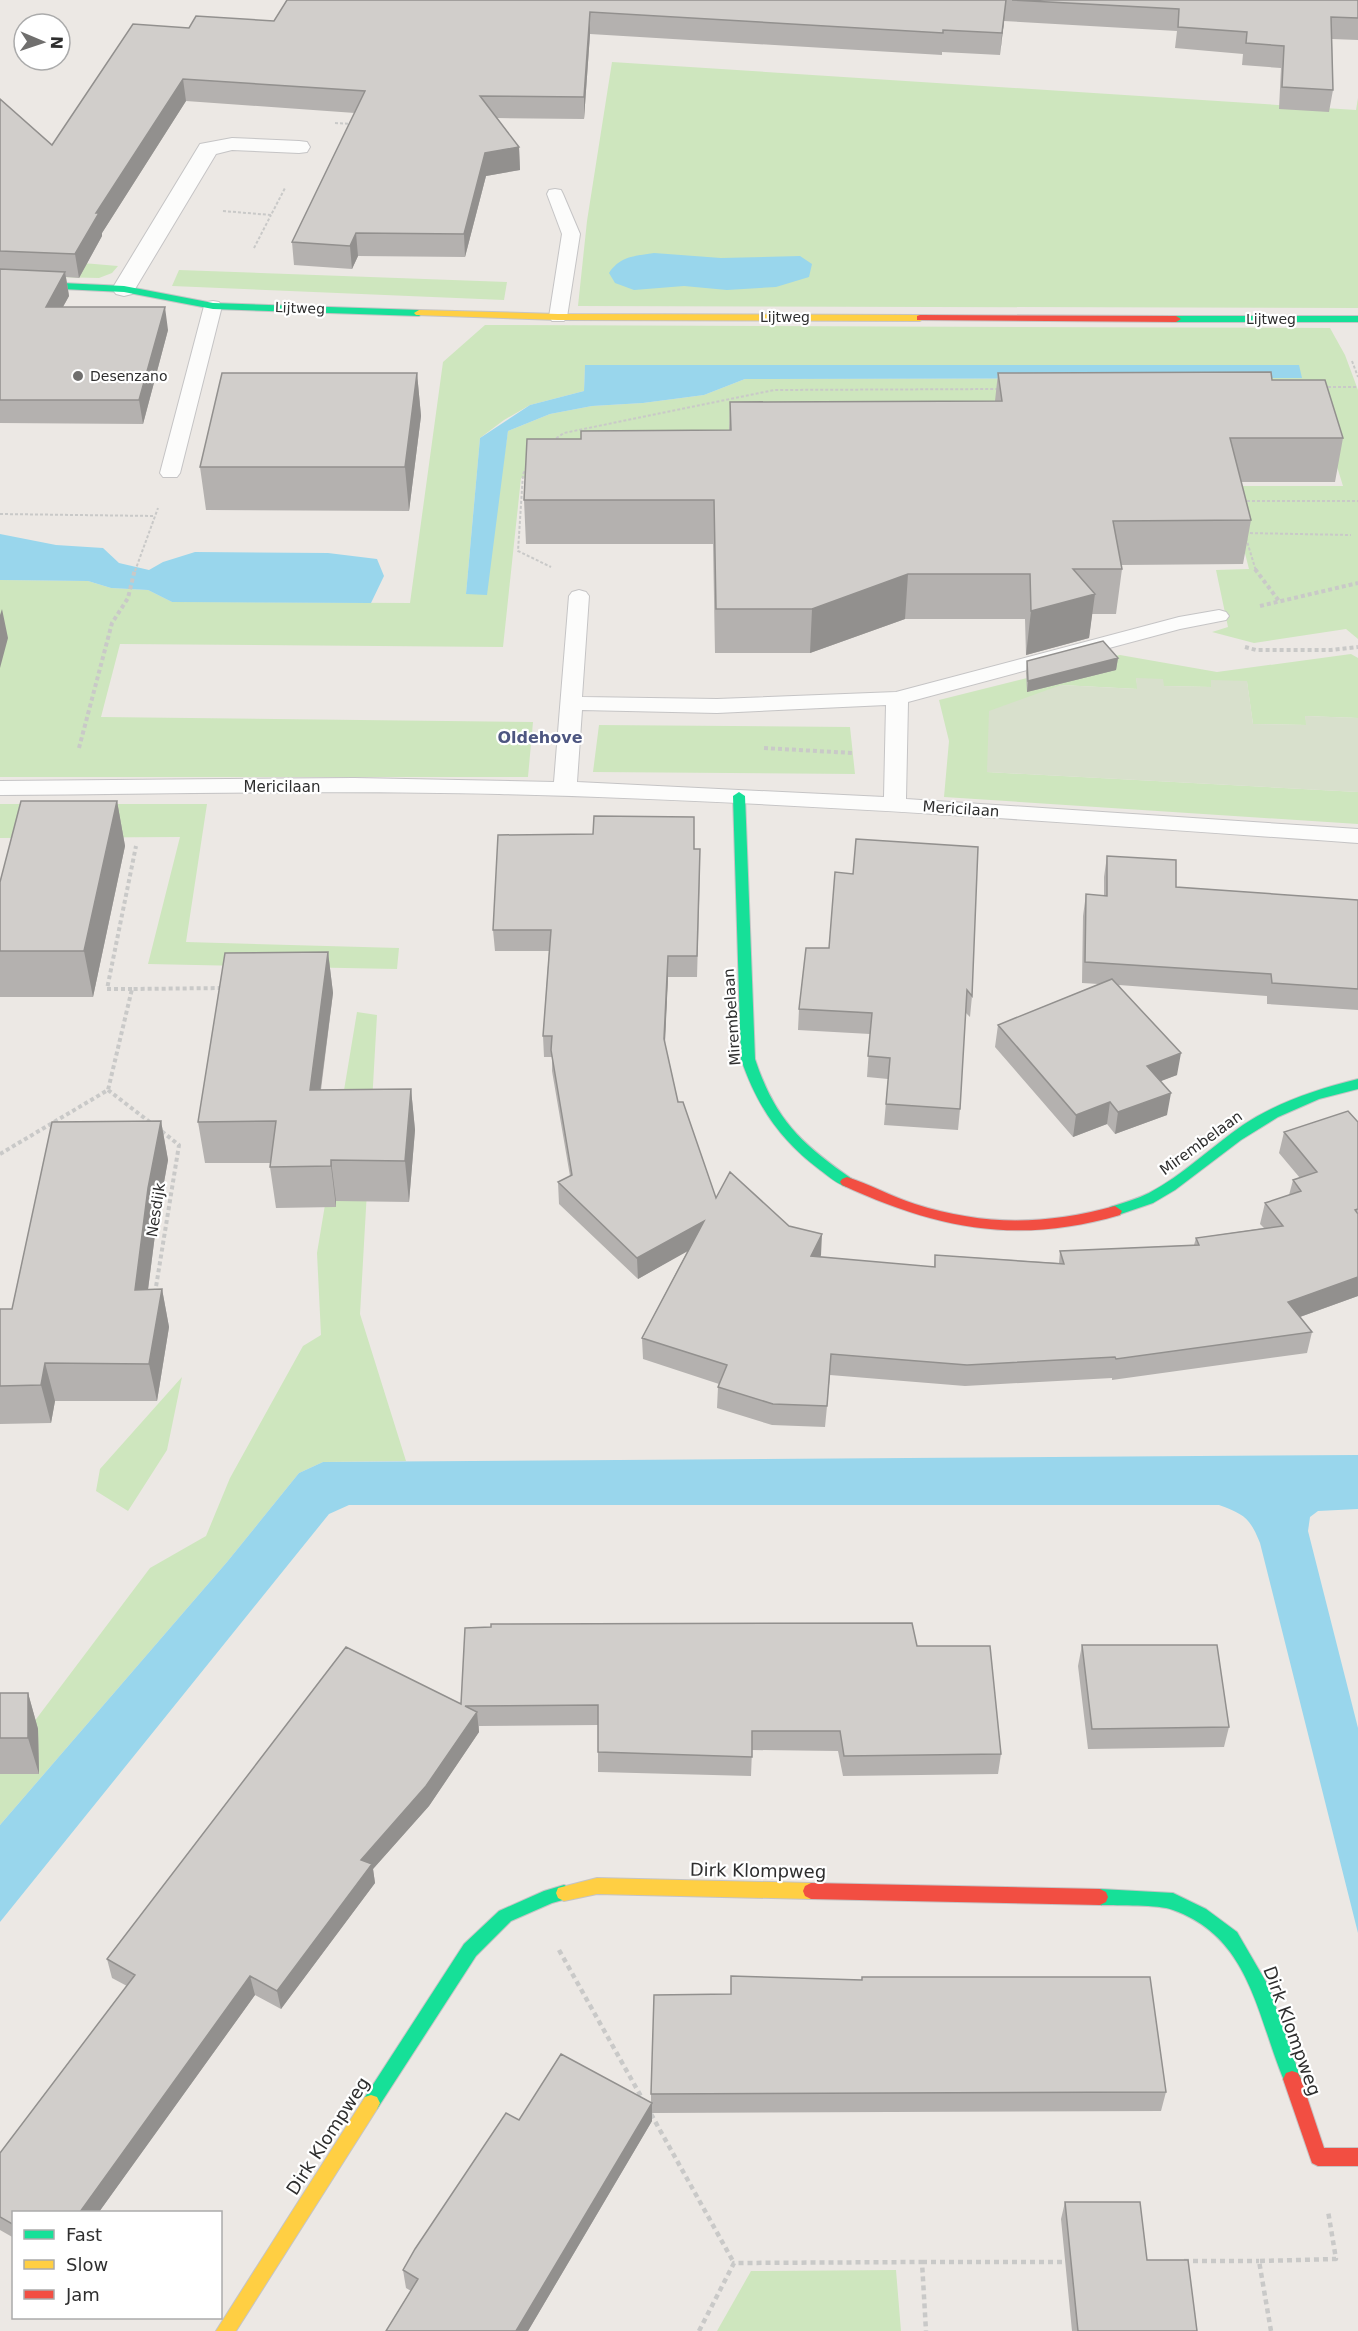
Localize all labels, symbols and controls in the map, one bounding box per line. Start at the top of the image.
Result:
north arrow [12,12,72,72]
text: N [47,35,66,50]
street label: Lijtweg [275,299,325,317]
street label: Lijtweg [760,309,810,325]
street label: Lijtweg [1246,311,1296,327]
place label: Desenzano [90,368,168,384]
marker: Desenzano [71,369,85,383]
district label: Oldehove [497,728,583,747]
street label: Mericilaan [244,778,320,796]
street label: Mericilaan [922,797,1000,821]
street label: Mirembelaan [720,968,744,1066]
street label: Mirembelaan [1156,1107,1246,1179]
street label: Nesdijk [143,1181,169,1238]
street label: Dirk Klompweg [690,1859,826,1882]
street label: Dirk Klompweg [1259,1963,1326,2099]
street label: Dirk Klompweg [282,2073,374,2199]
legend [12,2211,222,2319]
text: Fast [66,2224,102,2245]
text: Slow [66,2254,108,2275]
text: Jam [65,2284,100,2305]

